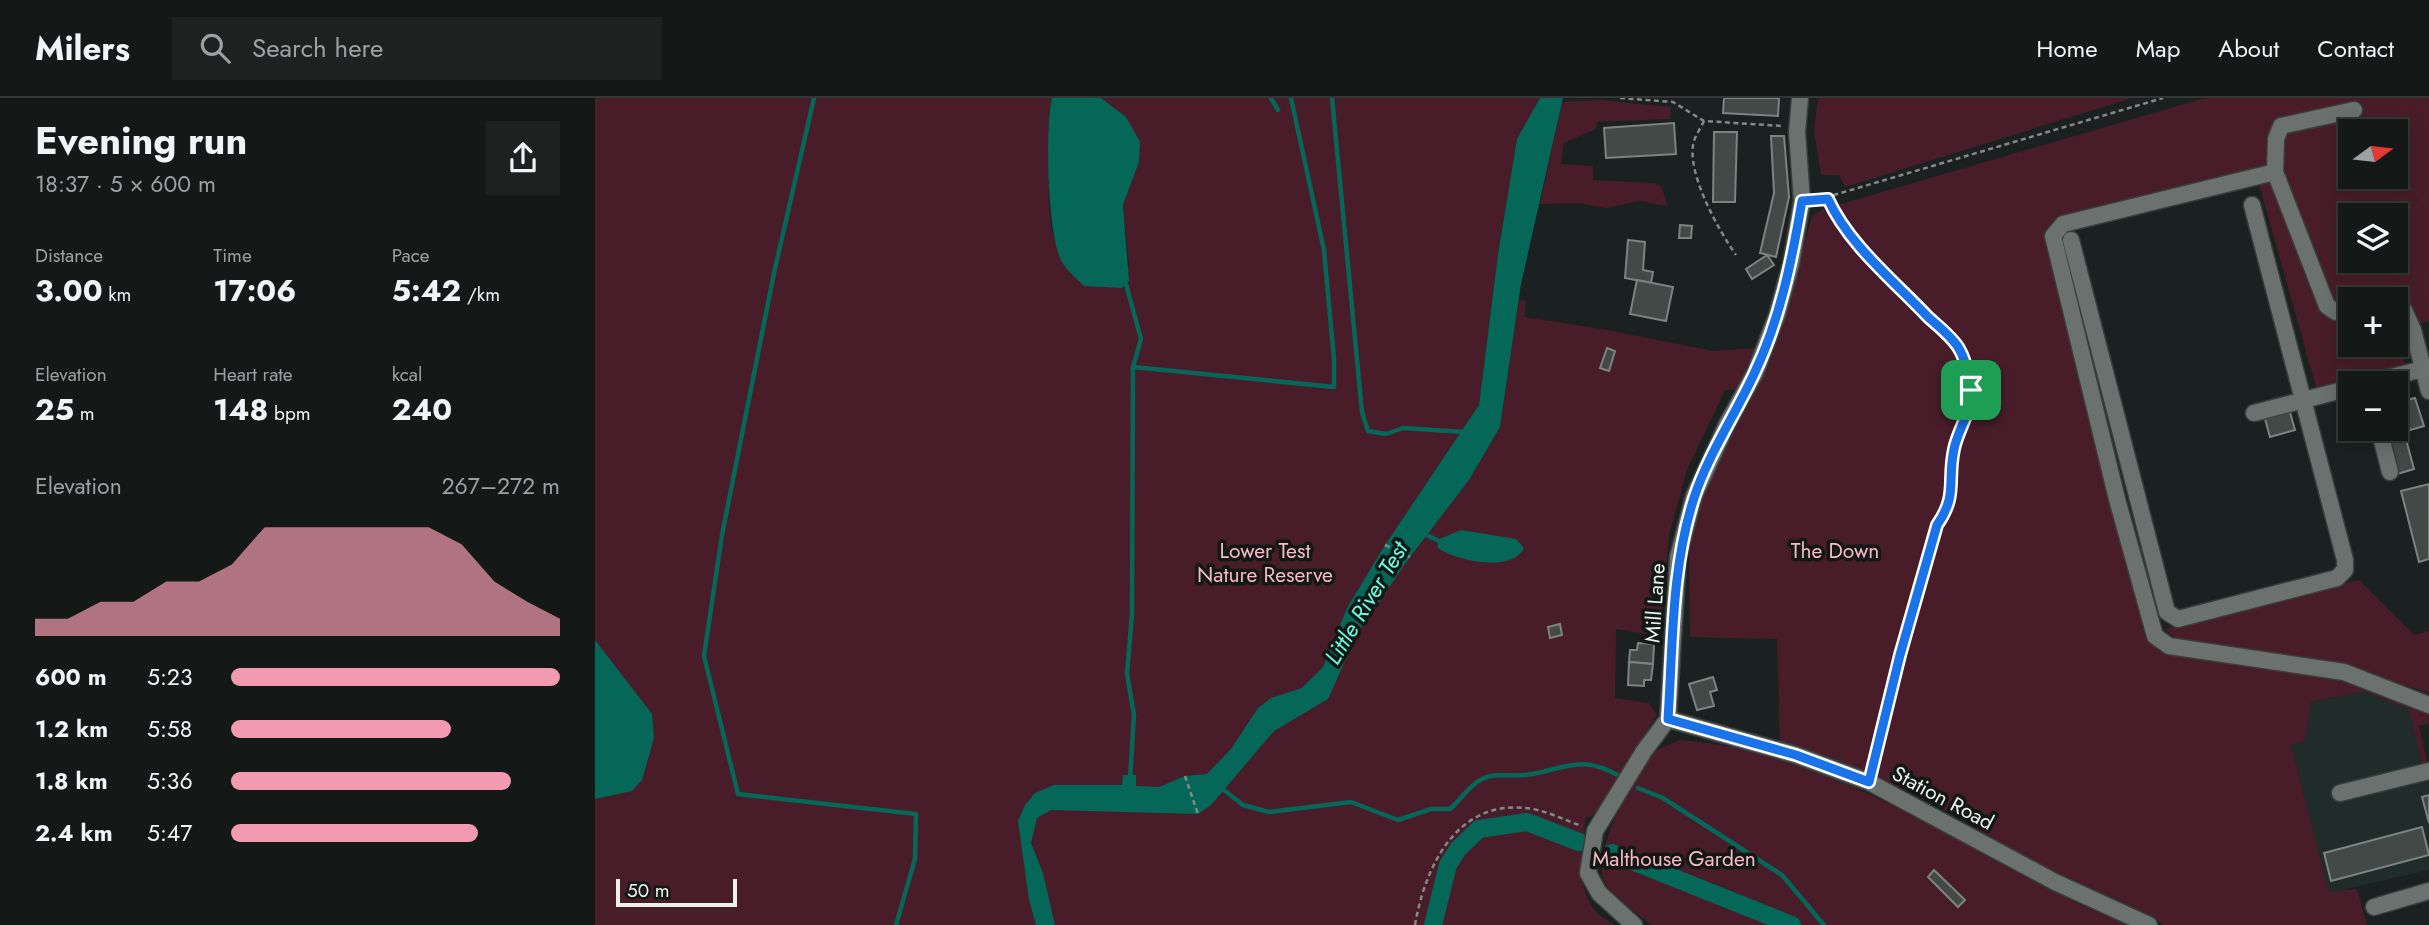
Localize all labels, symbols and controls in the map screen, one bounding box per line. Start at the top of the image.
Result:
search box [172,17,662,80]
text: Milers [35,25,130,72]
icon: search [196,29,234,67]
text: Search here [252,29,383,67]
text: Home [2036,31,2098,66]
text: Map [2136,31,2180,66]
text: About [2218,31,2279,66]
text: Contact [2317,31,2394,66]
text: Evening run [35,113,247,168]
north arrow [2338,119,2408,189]
map controls [2338,119,2408,441]
button: share [486,121,560,195]
text: 18:37 · 5 × 600 m [35,167,216,201]
button: layers [2338,203,2408,273]
text: Distance [35,242,103,269]
text: Time [213,242,252,269]
text: Pace [392,242,430,269]
text: 3.00 [35,269,103,312]
text: 17:06 [213,269,296,312]
text: 5:42 [392,269,461,312]
text: km [103,281,131,308]
text: /km [461,281,500,308]
button: + [2338,287,2408,357]
pin [1941,360,2001,420]
text: Elevation [35,361,107,388]
text: Heart rate [213,361,293,388]
text: kcal [392,361,422,388]
icon: arrive [1952,371,1990,409]
button: − [2338,371,2408,441]
text: 25 [35,388,74,431]
text: 148 [213,388,268,431]
text: 240 [392,388,452,431]
text: m [74,400,95,427]
text: bpm [268,400,311,427]
text: Elevation [35,469,122,503]
text: 267–272 m [441,469,560,503]
water label: Little River Test [1316,534,1417,671]
park label: Lower Test Nature Reserve [1197,536,1333,590]
park label: The Down [1791,536,1879,566]
street label: Mill Lane [1637,562,1673,644]
text: 600 m [35,660,107,694]
text: 5:23 [147,660,193,694]
text: 1.2 km [35,712,108,746]
text: 5:58 [147,712,192,746]
street label: Station Road [1887,759,1999,837]
text: 1.8 km [35,764,108,798]
text: 5:36 [147,764,193,798]
text: 2.4 km [35,816,113,850]
text: 5:47 [147,816,192,850]
park label: Malthouse Garden [1592,844,1756,874]
scale bar [616,876,737,908]
text: 50 m [627,877,670,904]

